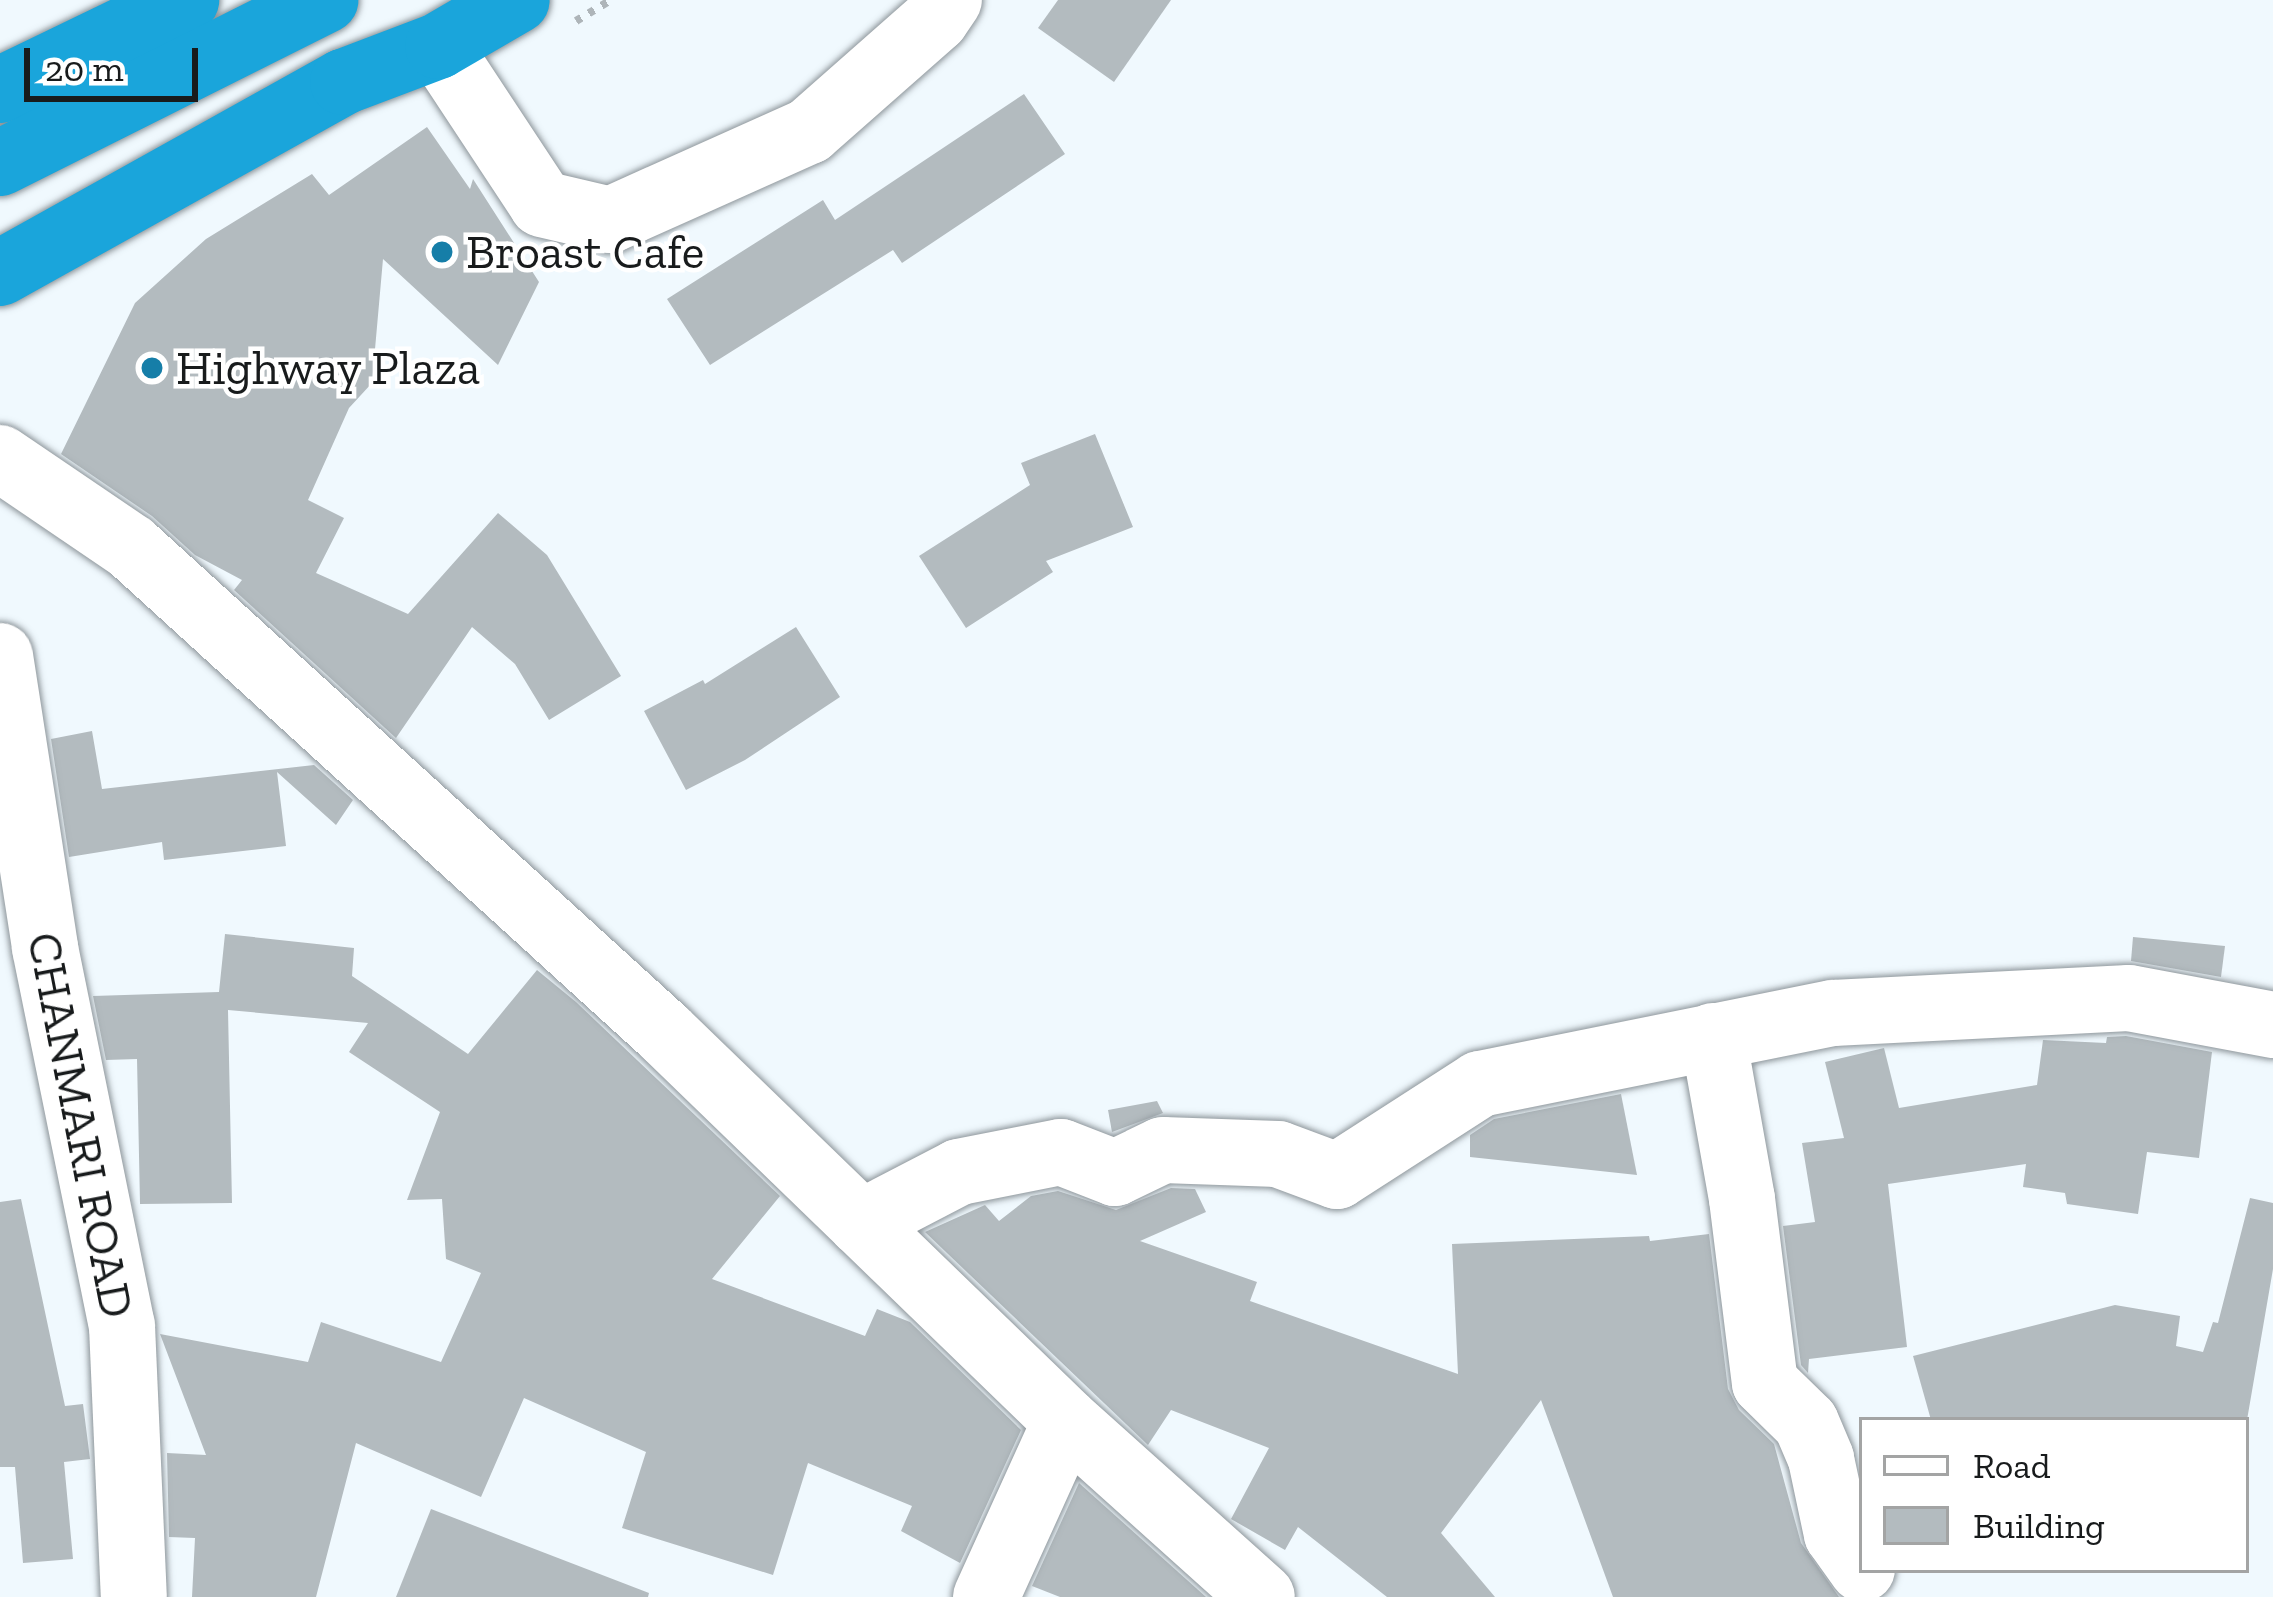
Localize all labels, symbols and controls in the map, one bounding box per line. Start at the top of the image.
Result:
scale bar [30,24,204,98]
text: 20 m [45,47,124,90]
place label: Broast Cafe [466,223,704,281]
marker: Broast Cafe [429,239,455,265]
place label: Highway Plaza [176,339,481,397]
marker: Highway Plaza [139,355,165,381]
street label: CHANMARI ROAD [15,928,147,1322]
legend [1859,1417,2249,1573]
text: Road [1973,1444,2050,1487]
text: Building [1973,1504,2105,1547]

